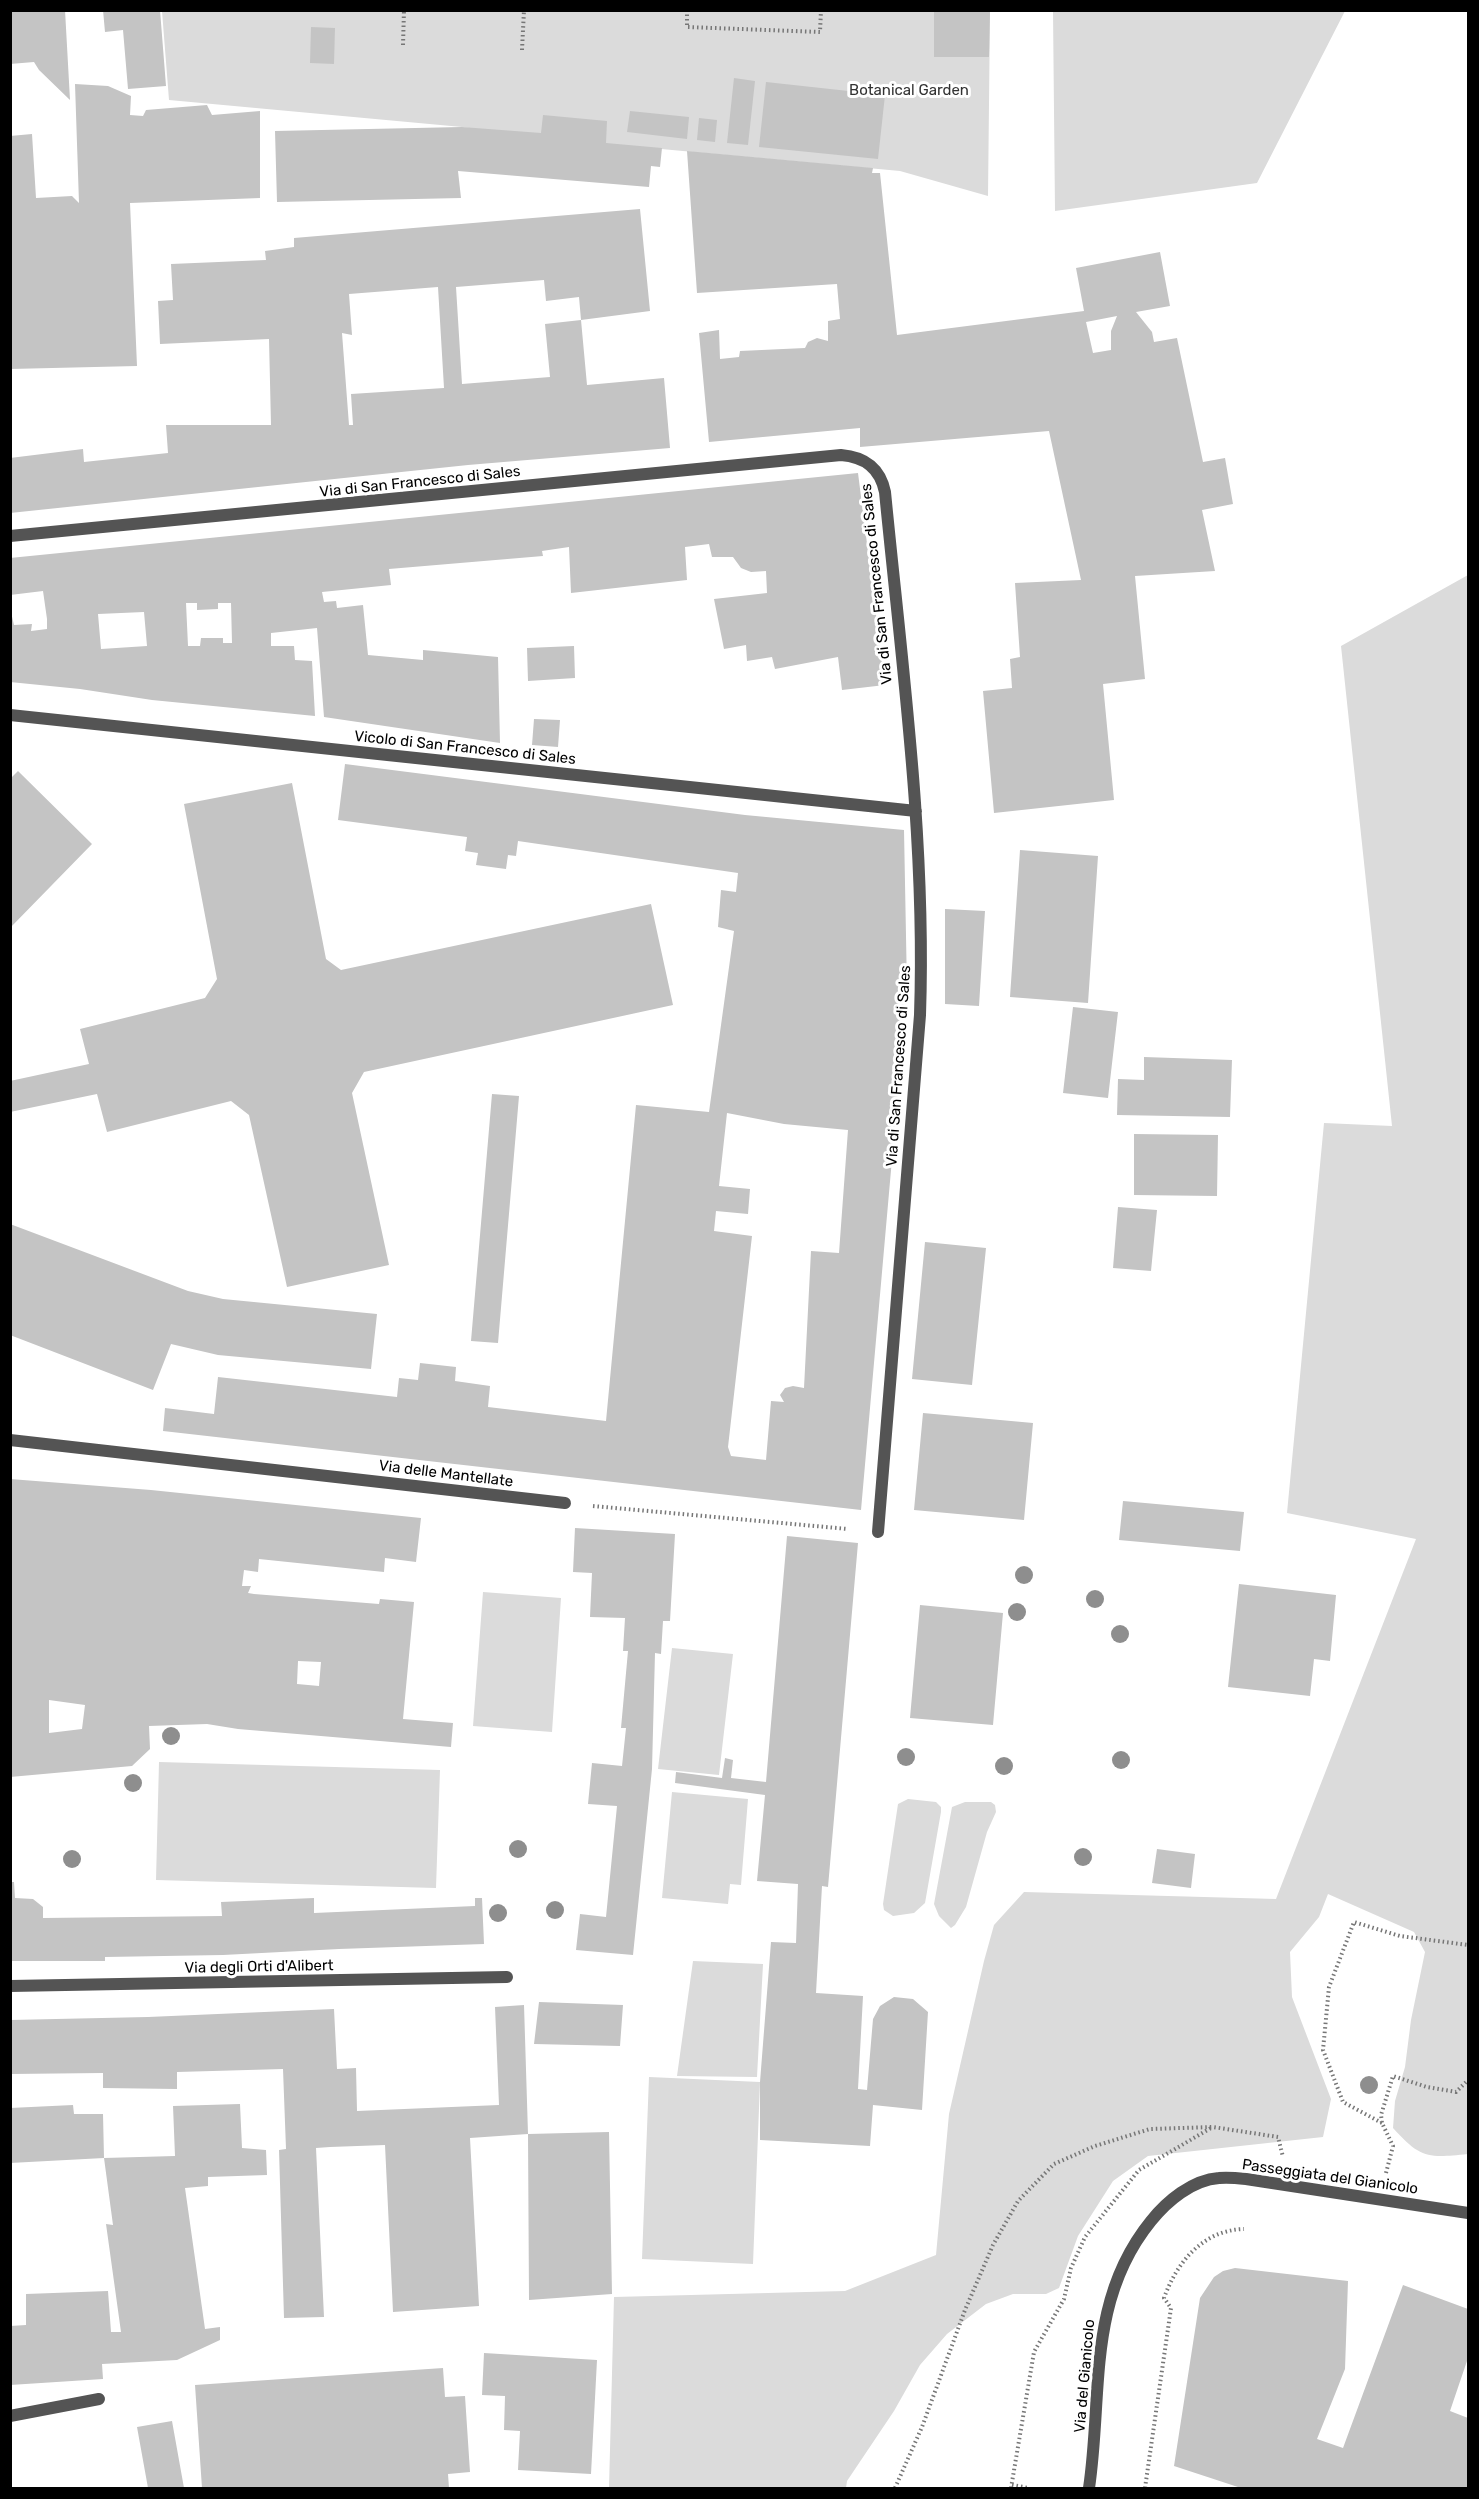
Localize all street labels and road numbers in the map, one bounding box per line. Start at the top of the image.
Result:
street label: Via di San Francesco di Sales [319,462,521,502]
street label: Via di San Francesco di Sales [857,483,897,685]
street label: Vicolo di San Francesco di Sales [353,727,577,769]
street label: Via di San Francesco di Sales [883,965,915,1167]
street label: Via delle Mantellate [378,1457,514,1491]
street label: Via degli Orti d'Alibert [184,1957,334,1977]
street label: Passeggiata del Gianicolo [1241,2156,1419,2198]
street label: Via del Gianicolo [1071,2318,1099,2434]

